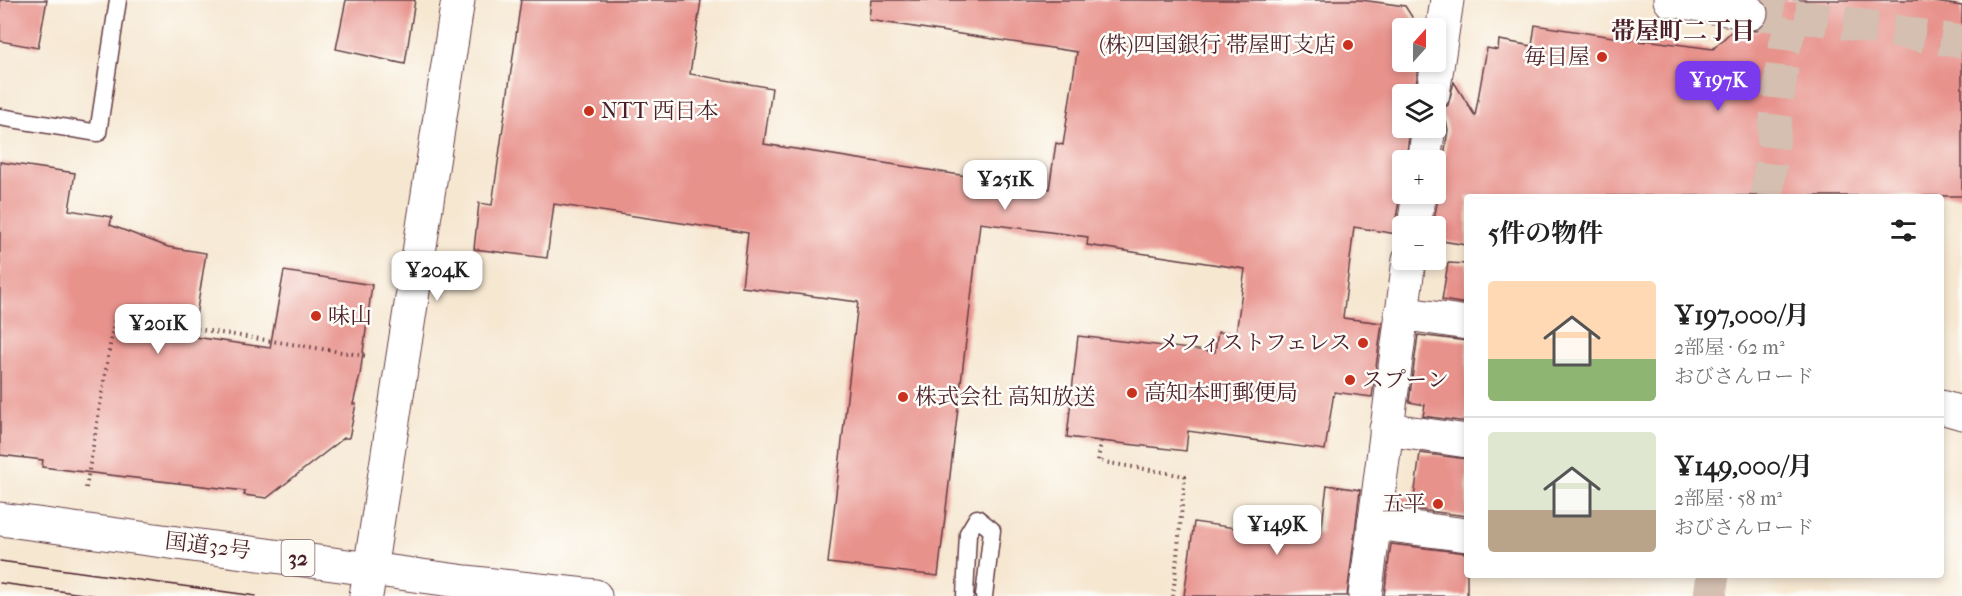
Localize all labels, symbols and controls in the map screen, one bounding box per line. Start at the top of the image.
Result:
district label: 帯屋町二丁目 [1611,17,1755,45]
north arrow [1392,18,1446,72]
map controls [1392,18,1446,270]
place label: (株)四国銀行 帯屋町支店 [1099,32,1336,58]
marker: (株)四国銀行 帯屋町支店 [1341,38,1355,52]
place label: 毎日屋 [1524,44,1590,70]
marker: 毎日屋 [1595,50,1609,64]
pin: ¥197K [1676,61,1760,112]
text: ¥197K [1689,69,1747,92]
button: layers [1392,84,1446,138]
place label: NTT 西日本 [601,98,719,124]
marker: NTT 西日本 [582,104,596,118]
button: + [1392,150,1446,204]
pin: ¥251K [963,160,1047,211]
text: ¥251K [977,168,1033,191]
icon: filters [1887,214,1920,247]
button: − [1392,216,1446,270]
text: 5件の物件 [1488,218,1603,249]
pin: ¥204K [395,251,479,302]
text: ¥204K [406,259,469,282]
text: ¥197,000/月 [1674,300,1810,331]
place label: 味山 [328,303,372,329]
pin: ¥201K [116,304,200,355]
icon: home [1536,305,1608,377]
marker: 味山 [309,309,323,323]
text: ¥201K [129,312,187,335]
place label: メフィストフェレス [1157,330,1351,356]
marker: メフィストフェレス [1356,336,1370,350]
text: 2部屋 · 62 m² [1674,336,1785,359]
text: おびさんロード [1674,365,1814,388]
place label: スプーン [1362,367,1449,393]
marker: スプーン [1343,373,1357,387]
place label: 高知本町郵便局 [1144,380,1298,406]
place label: 株式会社 高知放送 [915,384,1096,410]
marker: 高知本町郵便局 [1125,386,1139,400]
marker: 株式会社 高知放送 [896,390,910,404]
text: ¥149,000/月 [1674,451,1813,482]
icon: home [1536,456,1608,528]
text: 2部屋 · 58 m² [1674,487,1782,510]
place label: 五平 [1382,491,1426,517]
marker: 五平 [1431,497,1445,511]
pin: ¥149K [1235,505,1319,556]
text: ¥149K [1247,513,1307,536]
text: おびさんロード [1674,516,1814,539]
street label: 国道32号 [164,528,252,564]
road number: 32 [282,540,314,576]

